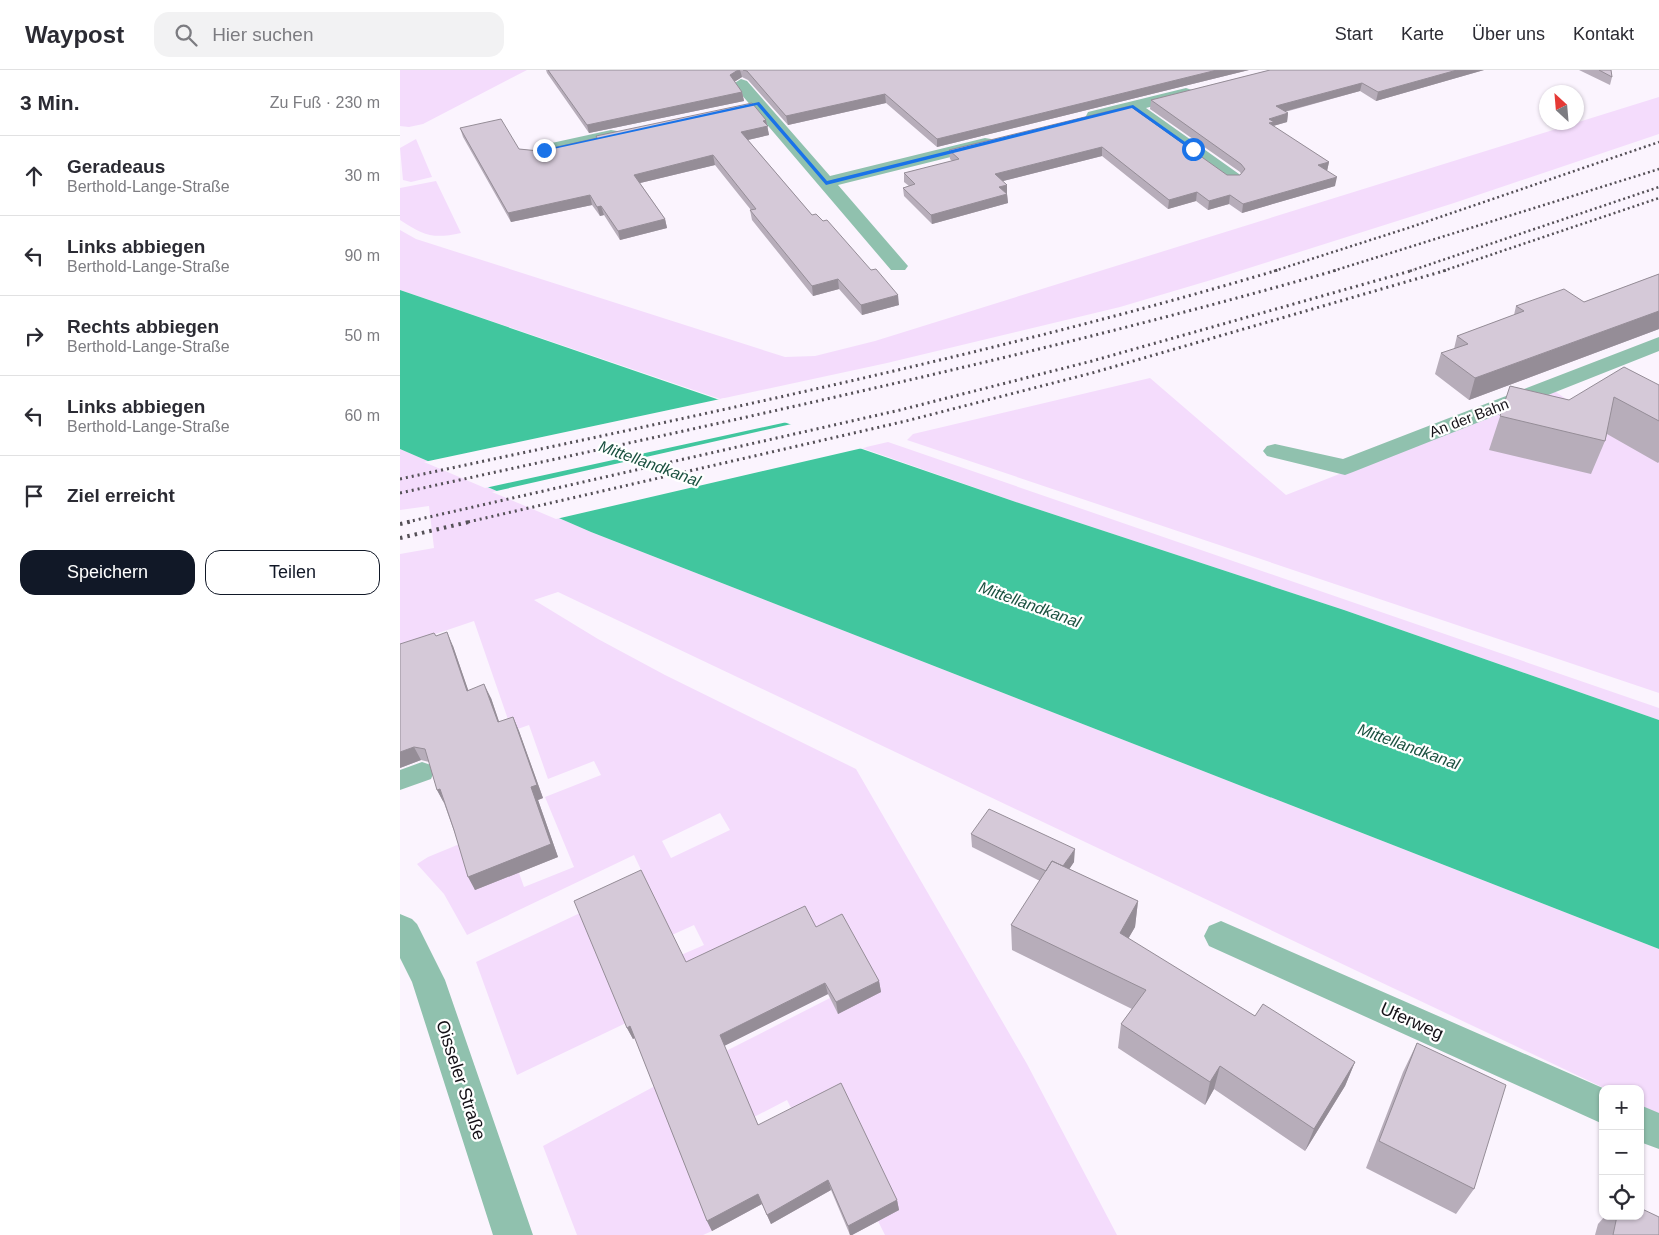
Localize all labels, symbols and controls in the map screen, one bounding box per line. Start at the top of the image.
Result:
search box [154,12,504,57]
text: Waypost [25,21,124,48]
icon: search [172,21,200,49]
text: Hier suchen [212,24,314,45]
text: Start [1335,24,1373,44]
text: Karte [1401,24,1444,44]
text: Über uns [1472,24,1545,44]
text: Kontakt [1573,24,1634,44]
north arrow [1539,85,1584,130]
text: 3 Min. [20,91,80,114]
text: Zu Fuß · 230 m [270,94,380,111]
route start [1182,138,1205,161]
route end [533,139,556,162]
text: Geradeaus [67,156,165,177]
icon: ahead [20,162,48,190]
text: 30 m [344,167,380,184]
text: Berthold-Lange-Straße [67,178,230,195]
text: Links abbiegen [67,236,205,257]
icon: left [20,242,48,270]
text: 90 m [344,247,380,264]
text: Berthold-Lange-Straße [67,258,230,275]
text: Rechts abbiegen [67,316,219,337]
icon: right [20,322,48,350]
text: 50 m [344,327,380,344]
text: Berthold-Lange-Straße [67,338,230,355]
street label: An der Bahn [1427,395,1511,440]
text: Links abbiegen [67,396,205,417]
icon: left [20,402,48,430]
text: 60 m [344,407,380,424]
text: Berthold-Lange-Straße [67,418,230,435]
water label: Mittellandkanal [597,437,703,490]
icon: arrive [20,482,48,510]
text: Ziel erreicht [67,485,175,506]
button: Speichern [20,550,195,595]
button: Teilen [205,550,380,595]
water label: Mittellandkanal [977,578,1083,631]
water label: Mittellandkanal [1356,720,1462,773]
street label: Uferweg [1377,998,1447,1044]
street label: Oisseler Straße [432,1017,490,1143]
map controls [1599,1085,1644,1220]
button: + [1599,1085,1644,1130]
button: − [1599,1130,1644,1175]
button: locate [1599,1175,1644,1220]

